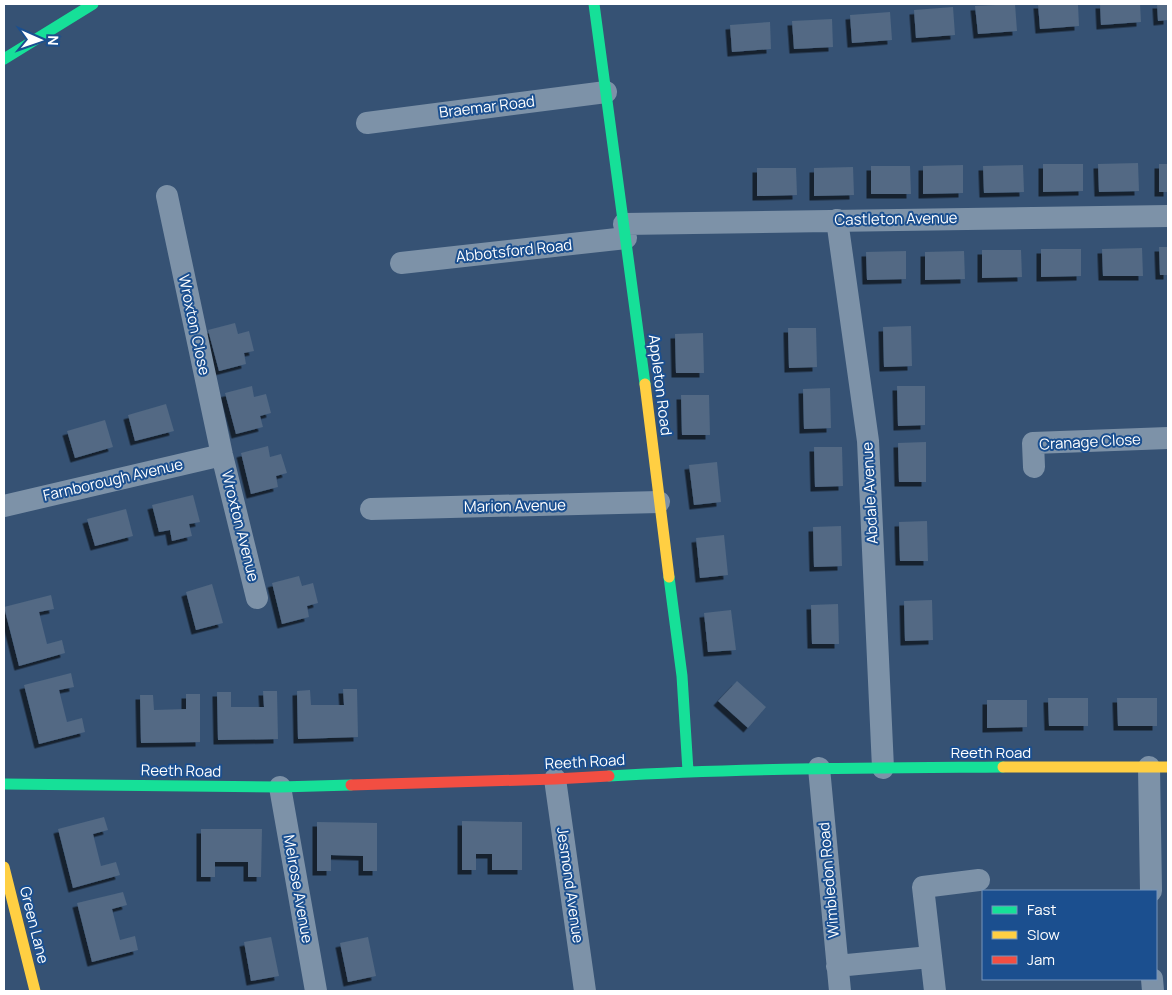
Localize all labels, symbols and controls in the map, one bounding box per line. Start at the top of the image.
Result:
north arrow [15,15,65,65]
text: N [44,35,63,46]
street label: Braemar Road [438,90,536,123]
street label: Castleton Avenue [834,207,958,230]
street label: Abbotsford Road [455,234,573,267]
street label: Wroxton Close [174,273,215,377]
street label: Appleton Road [644,333,677,437]
street label: Cranage Close [1039,428,1142,455]
street label: Abdale Avenue [856,441,883,545]
street label: Farnborough Avenue [41,453,185,506]
street label: Wroxton Avenue [217,468,264,584]
street label: Marion Avenue [464,494,566,517]
street label: Reeth Road [951,742,1031,763]
street label: Reeth Road [544,749,626,774]
street label: Reeth Road [141,759,221,782]
street label: Wimbledon Road [813,821,844,939]
street label: Jesmond Avenue [552,825,589,945]
street label: Melrose Avenue [279,833,318,945]
street label: Green Lane [15,884,54,966]
legend [982,890,1157,980]
text: Fast [1027,899,1056,920]
text: Slow [1027,924,1060,945]
text: Jam [1027,949,1055,970]

